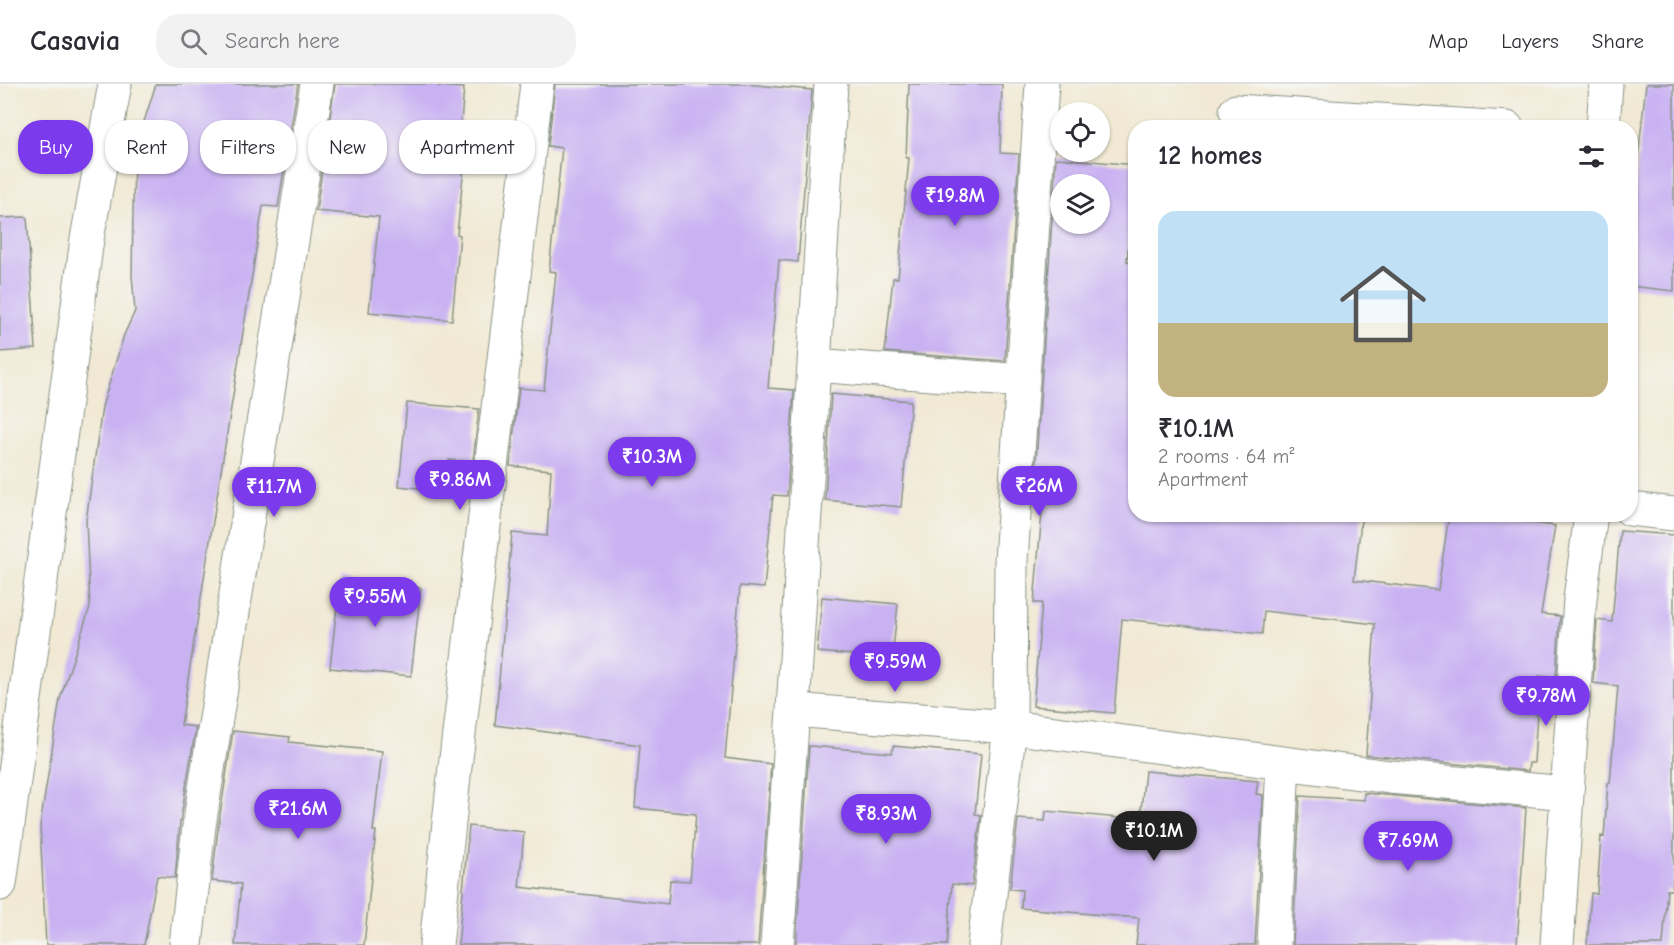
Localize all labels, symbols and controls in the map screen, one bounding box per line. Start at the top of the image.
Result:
search box [156,14,576,68]
text: Casavia [30,25,120,57]
icon: search [177,25,210,58]
text: Search here [225,28,340,54]
text: Map [1429,29,1468,53]
text: Layers [1501,29,1559,53]
text: Share [1592,29,1644,53]
map controls [1050,102,1110,234]
button: locate [1050,102,1110,162]
chip: Buy [18,120,93,174]
chip: Rent [105,120,188,174]
chip: Filters [200,120,296,174]
chip: New [308,120,387,174]
chip: Apartment [399,120,535,174]
icon: filters [1575,140,1608,173]
text: 12 homes [1158,141,1262,171]
button: layers [1050,174,1110,234]
pin: ₹19.8M [906,176,1004,227]
text: ₹19.8M [925,184,985,207]
icon: home [1329,250,1437,358]
text: ₹10.1M [1158,414,1234,444]
pin: ₹10.3M [603,437,701,488]
text: ₹10.3M [622,445,682,468]
text: 2 rooms · 64 m² [1158,445,1294,468]
pin: ₹9.86M [411,460,509,511]
pin: ₹26M [1003,466,1075,517]
pin: ₹11.7M [225,467,323,518]
text: ₹9.86M [429,468,491,491]
text: Apartment [1158,468,1248,491]
text: ₹26M [1015,474,1063,497]
text: ₹11.7M [246,475,302,498]
pin: ₹9.55M [326,577,424,628]
text: ₹9.55M [344,585,406,608]
pin: ₹9.59M [846,642,944,693]
text: ₹9.59M [864,650,926,673]
pin: ₹9.78M [1497,676,1595,727]
text: ₹9.78M [1516,684,1576,707]
pin: ₹21.6M [249,789,347,840]
pin: ₹8.93M [837,794,935,845]
text: ₹21.6M [268,797,328,820]
text: ₹8.93M [855,802,917,825]
pin: ₹10.1M [1105,811,1203,862]
text: ₹10.1M [1125,819,1183,842]
pin: ₹7.69M [1359,821,1457,872]
text: ₹7.69M [1377,829,1439,852]

